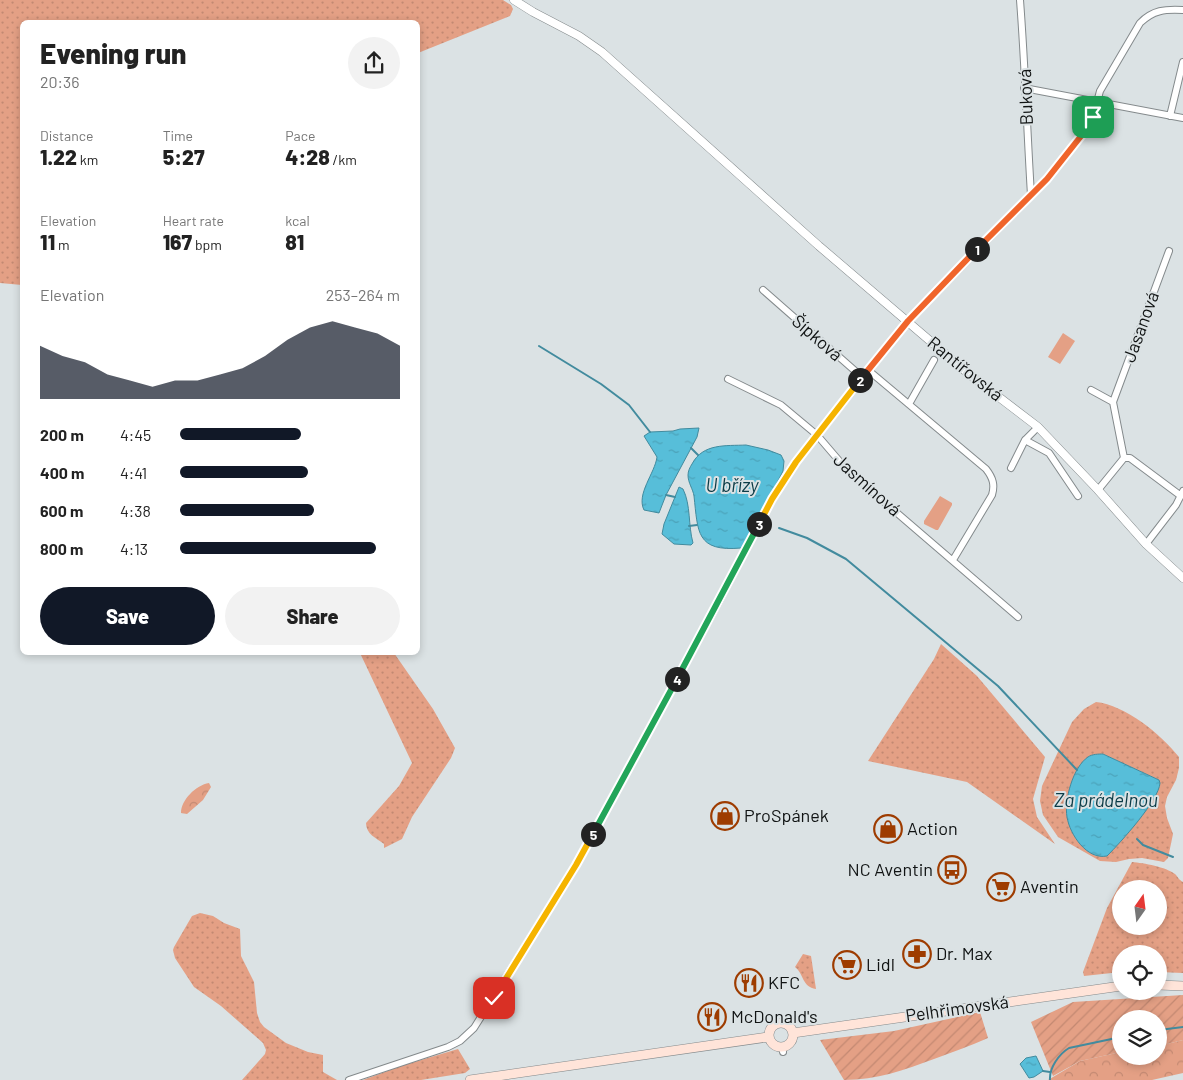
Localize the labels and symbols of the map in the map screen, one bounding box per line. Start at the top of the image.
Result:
street label: Buková [1013,68,1037,126]
pin [1072,96,1114,138]
pin: 1 [964,236,990,262]
street label: Jasanová [1117,288,1163,365]
street label: Šípková [788,309,847,365]
street label: Rantířovská [923,331,1008,405]
pin: 2 [848,368,872,392]
street label: Jasmínová [829,448,906,520]
water label: U břízy [706,473,759,496]
pin: 3 [746,512,772,536]
pin: 4 [664,666,690,692]
water label: Za prádelnou [1054,788,1158,811]
shop icon: ProSpánek [710,801,740,831]
place label: ProSpánek [744,804,829,826]
shop icon: Action [873,814,903,844]
place label: Action [907,817,958,839]
pin: 5 [580,822,606,846]
bus stop icon: NC Aventin [937,855,967,885]
place label: NC Aventin [848,858,933,880]
supermarket icon: Aventin [986,872,1016,902]
place label: Aventin [1020,875,1079,897]
north arrow [1112,880,1168,935]
pharmacy icon: Dr. Max [902,939,932,969]
place label: Dr. Max [936,942,993,964]
supermarket icon: Lidl [832,950,862,980]
place label: Lidl [866,953,895,975]
restaurant icon: KFC [734,968,764,998]
place label: KFC [768,971,800,993]
pin [473,977,515,1019]
street label: Pelhřimovská [904,990,1010,1026]
restaurant icon: McDonald's [697,1002,727,1032]
place label: McDonald's [731,1005,818,1027]

